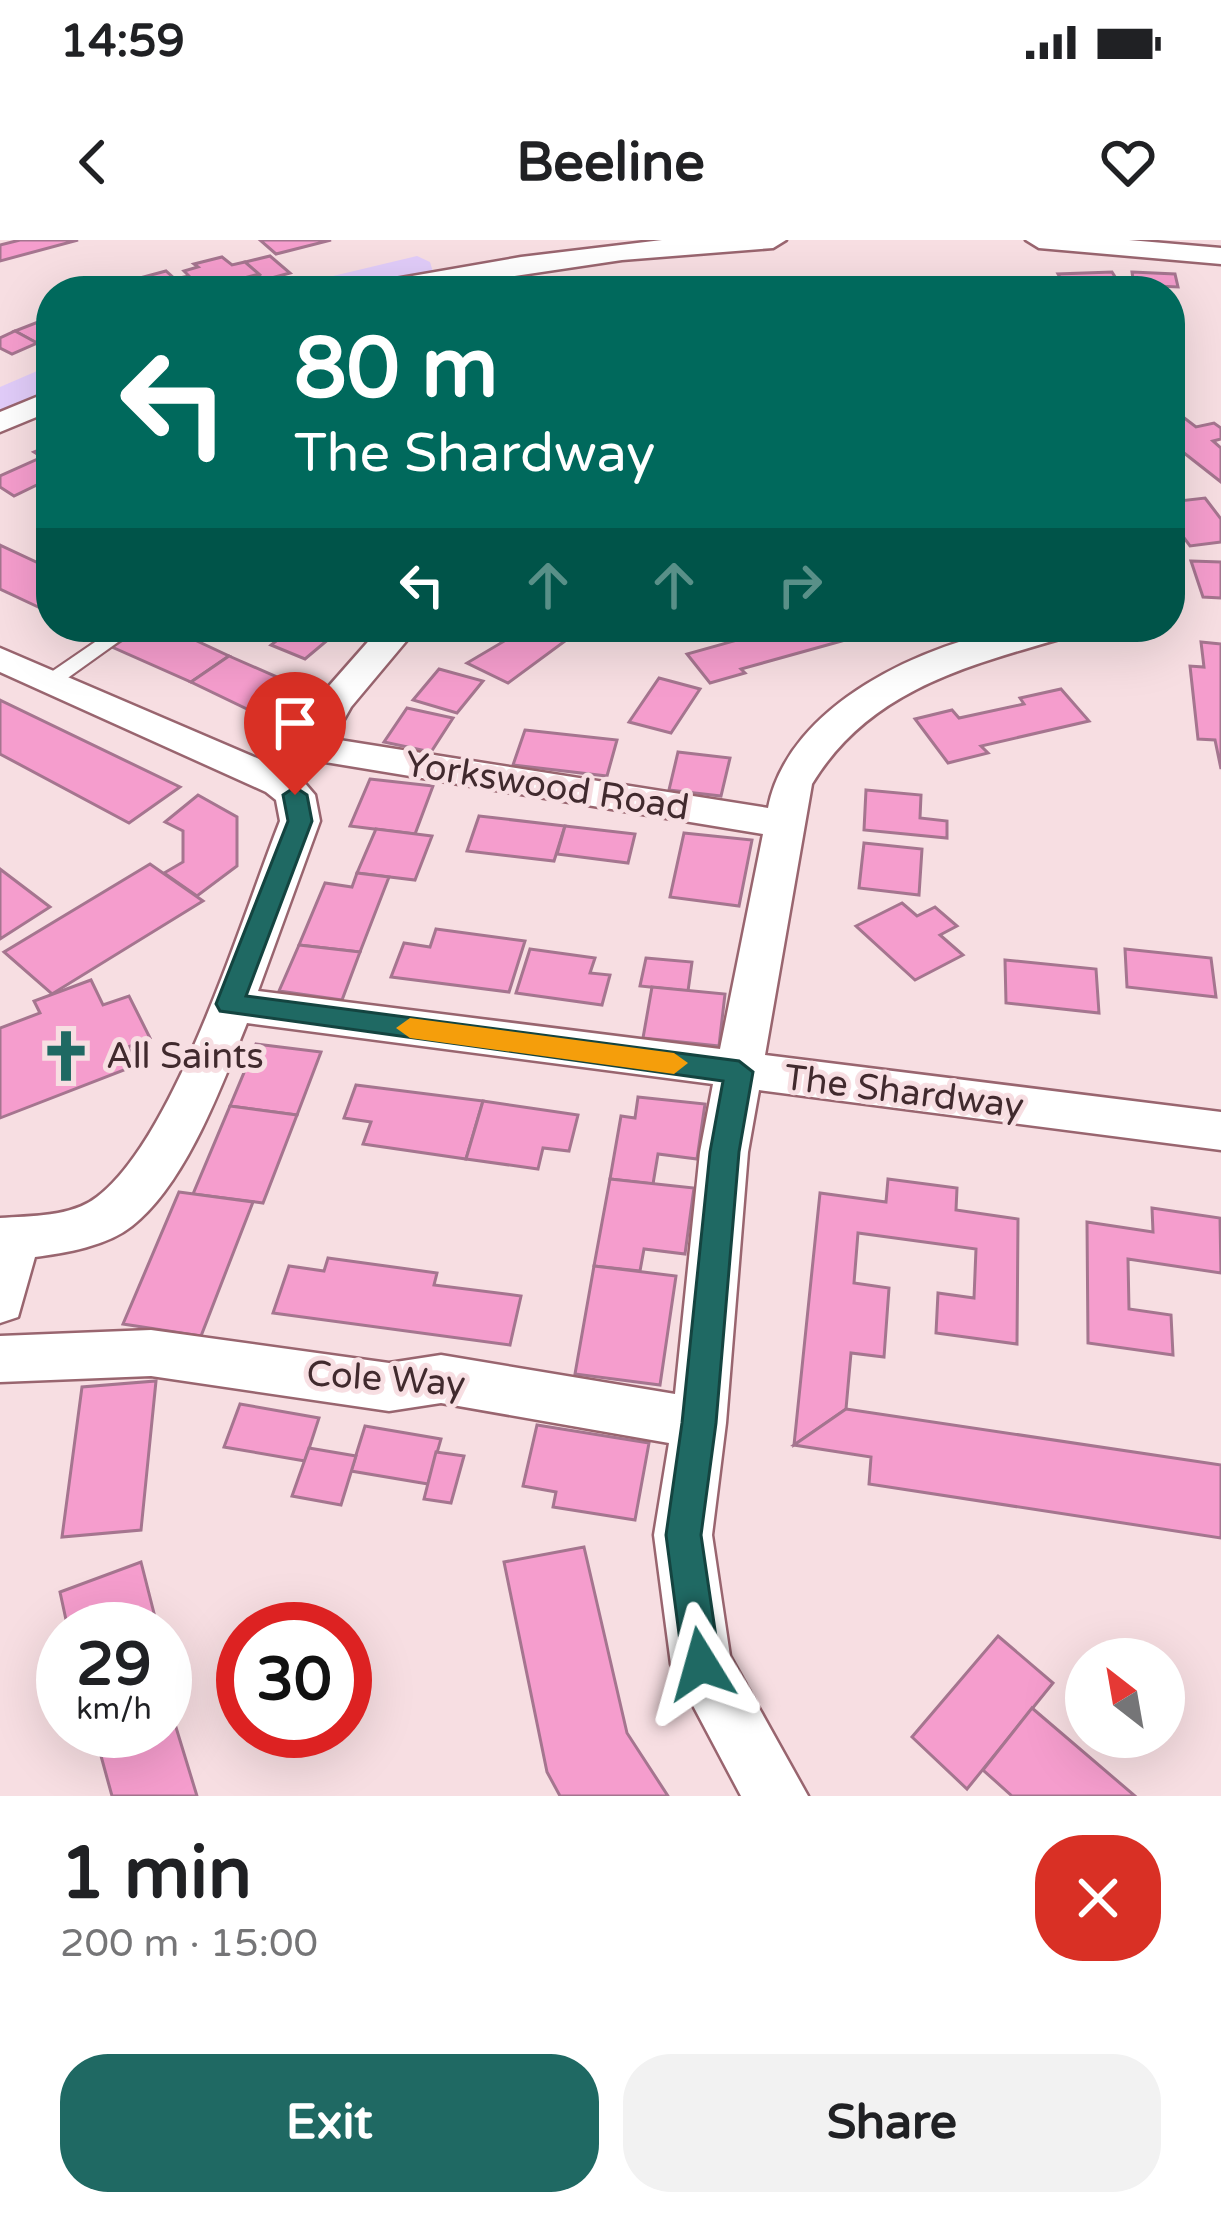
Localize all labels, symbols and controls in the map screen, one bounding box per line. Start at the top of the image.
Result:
text: 14:59 [60,15,185,69]
icon: back [60,129,126,195]
icon: heart [1095,129,1161,195]
text: Beeline [516,130,705,195]
text: 80 m [294,319,498,420]
icon: left [96,324,252,480]
text: The Shardway [294,421,655,486]
icon: left [389,552,455,618]
icon: ahead [515,552,581,618]
icon: ahead [641,552,707,618]
icon: right [767,552,833,618]
pin [244,672,346,795]
icon: arrive [262,690,328,756]
street label: Yorkswood Road [402,742,692,830]
church icon: All Saints [37,1027,95,1085]
place label: All Saints [106,1035,264,1078]
street label: The Shardway [782,1056,1026,1128]
street label: Cole Way [305,1352,467,1406]
position arrow [638,1601,764,1727]
speed limit sign: 30 [216,1602,372,1758]
text: 29 [76,1629,152,1701]
north arrow [1065,1638,1185,1758]
map controls [1065,1638,1185,1758]
text: km/h [76,1691,152,1728]
text: 1 min [60,1831,252,1918]
button: close [1035,1835,1161,1961]
text: 200 m · 15:00 [60,1920,318,1967]
button: Exit [60,2054,599,2192]
button: Share [623,2054,1161,2192]

